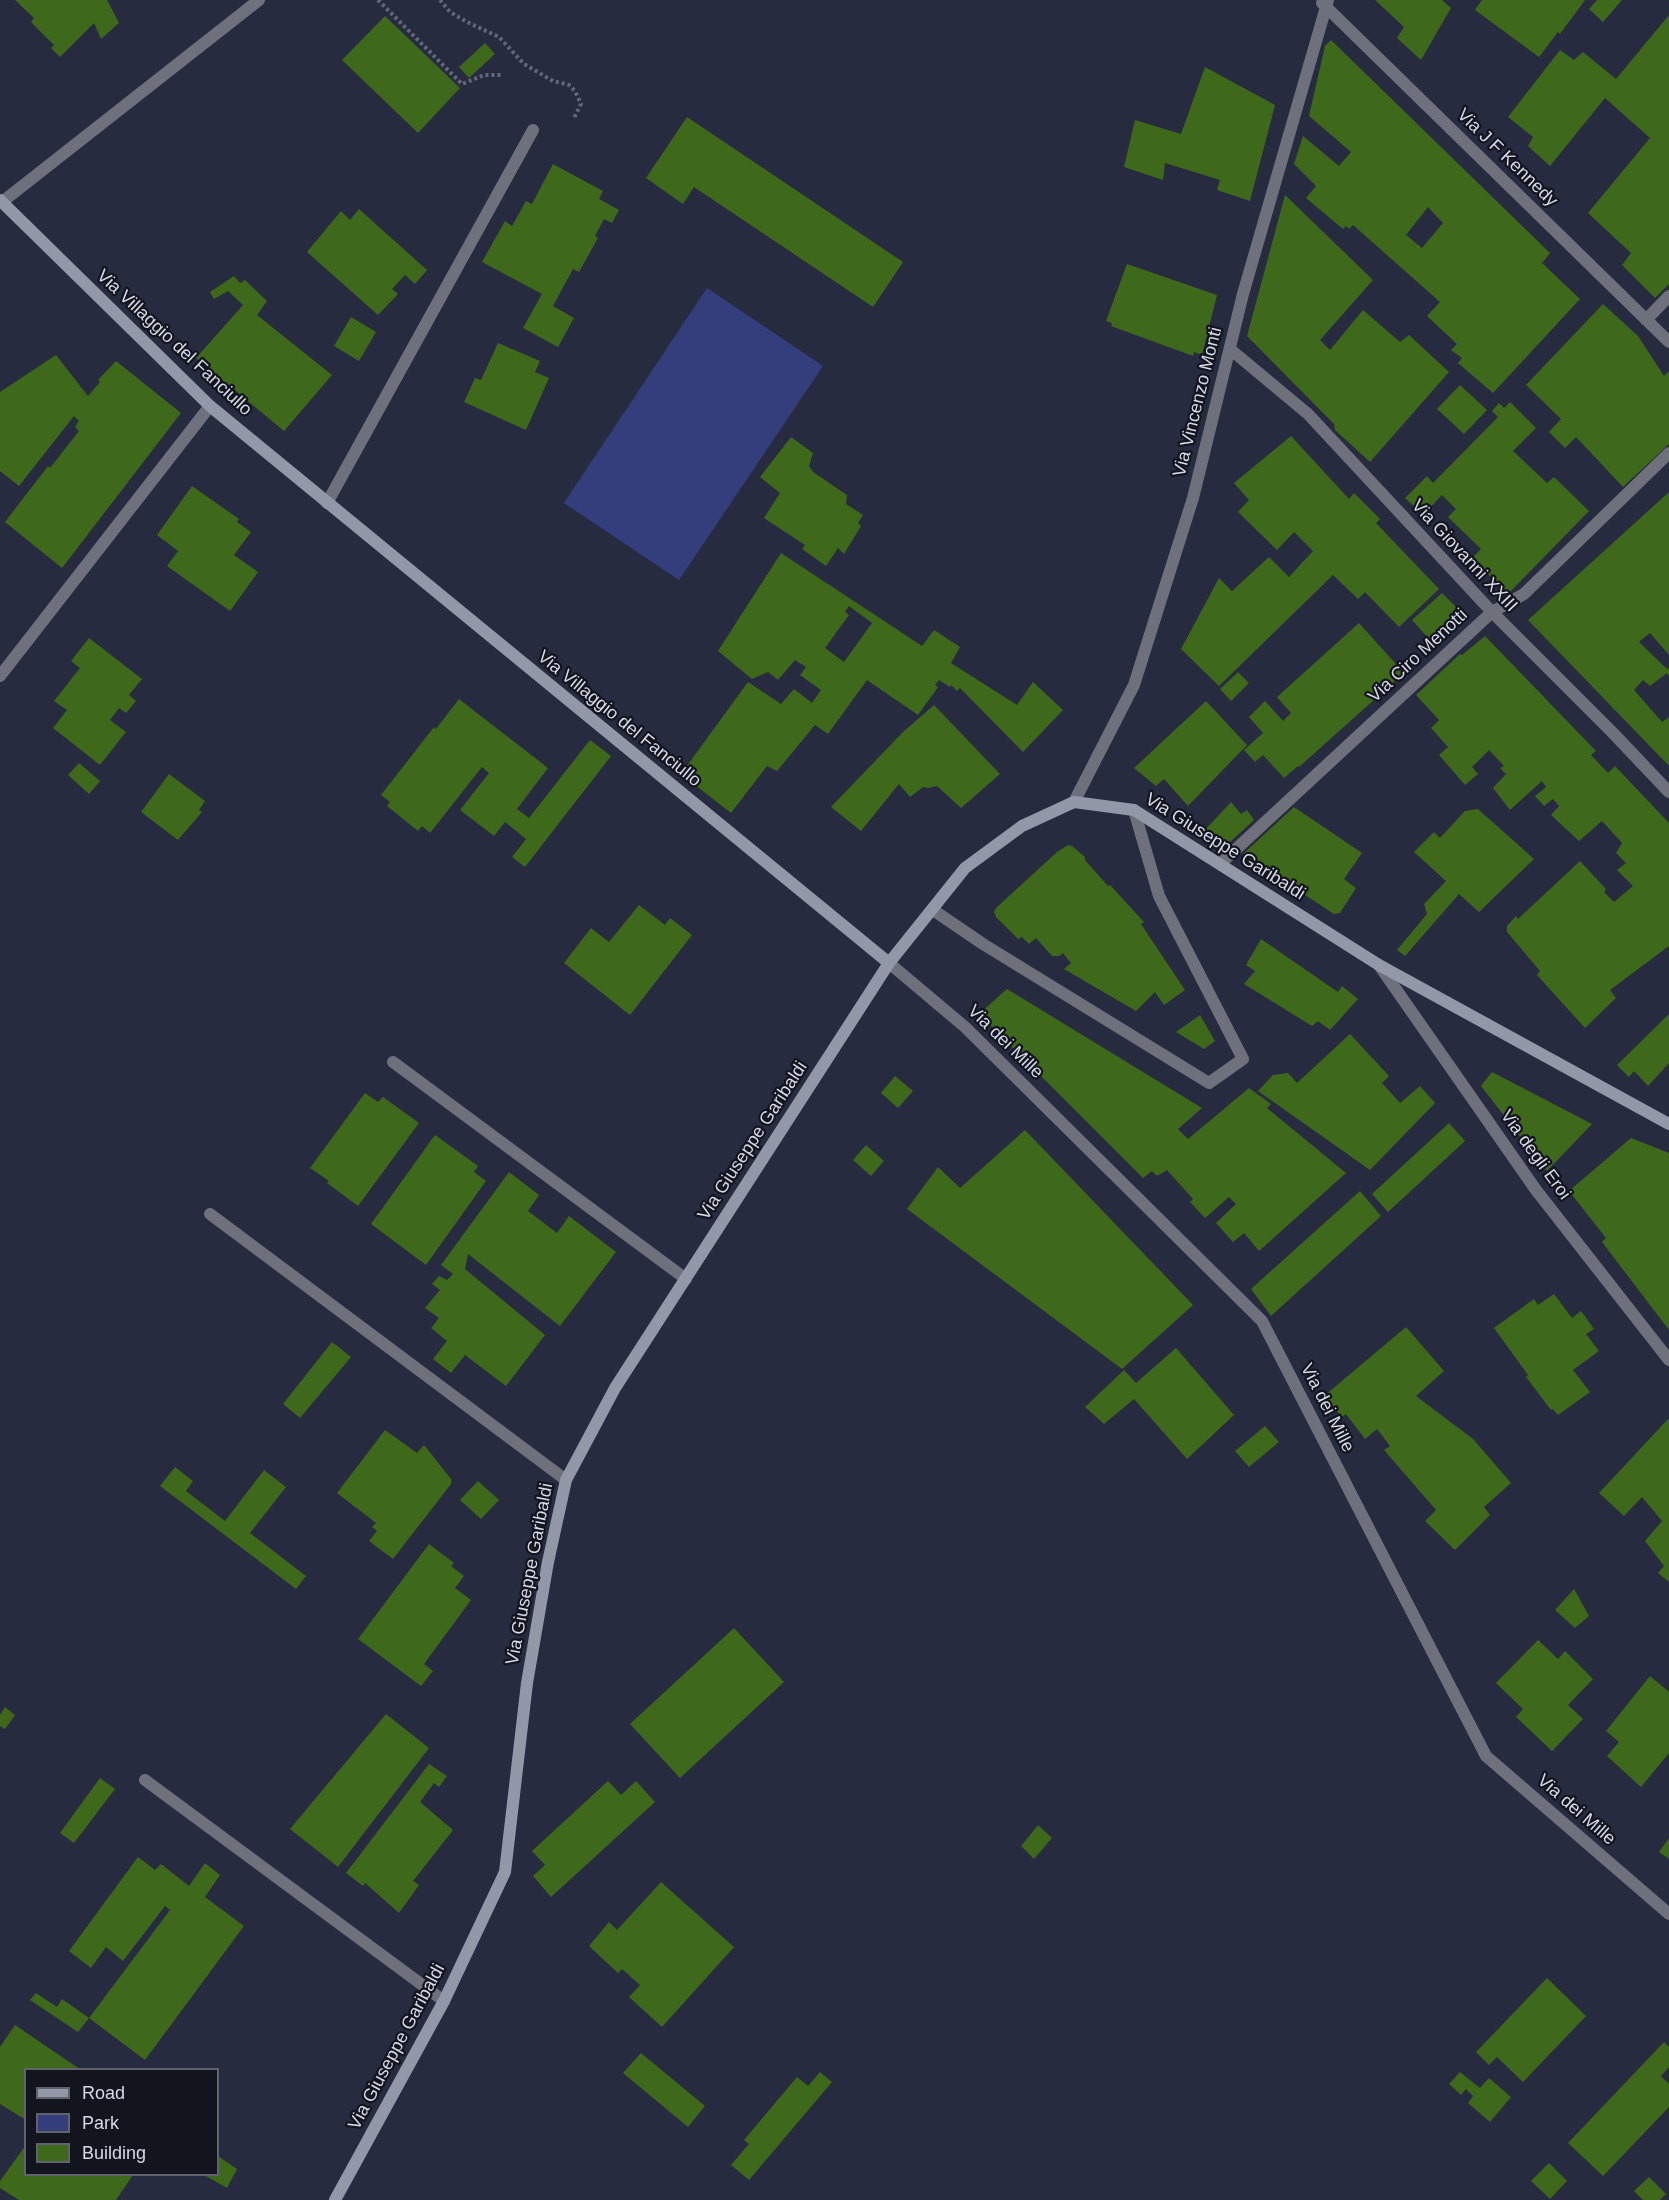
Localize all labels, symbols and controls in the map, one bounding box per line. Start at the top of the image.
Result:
street label: Via J F Kennedy [1452,104,1562,212]
street label: Via Villaggio del Fanciullo [92,265,256,421]
street label: Via Vincenzo Monti [1169,325,1227,479]
street label: Via Giovanni XXIII [1406,495,1522,617]
street label: Via Ciro Menotti [1364,605,1472,707]
street label: Via Villaggio del Fanciullo [533,646,705,792]
street label: Via Giuseppe Garibaldi [1141,789,1309,905]
street label: Via dei Mille [963,1001,1047,1083]
street label: Via Giuseppe Garibaldi [694,1058,812,1224]
street label: Via degli Eroi [1495,1106,1575,1204]
street label: Via dei Mille [1295,1360,1359,1456]
street label: Via Giuseppe Garibaldi [502,1481,558,1667]
street label: Via dei Mille [1532,1770,1620,1850]
street label: Via Giuseppe Garibaldi [344,1960,450,2134]
legend [24,2068,219,2176]
text: Road [82,2083,125,2103]
text: Park [82,2113,119,2133]
text: Building [82,2143,146,2163]

